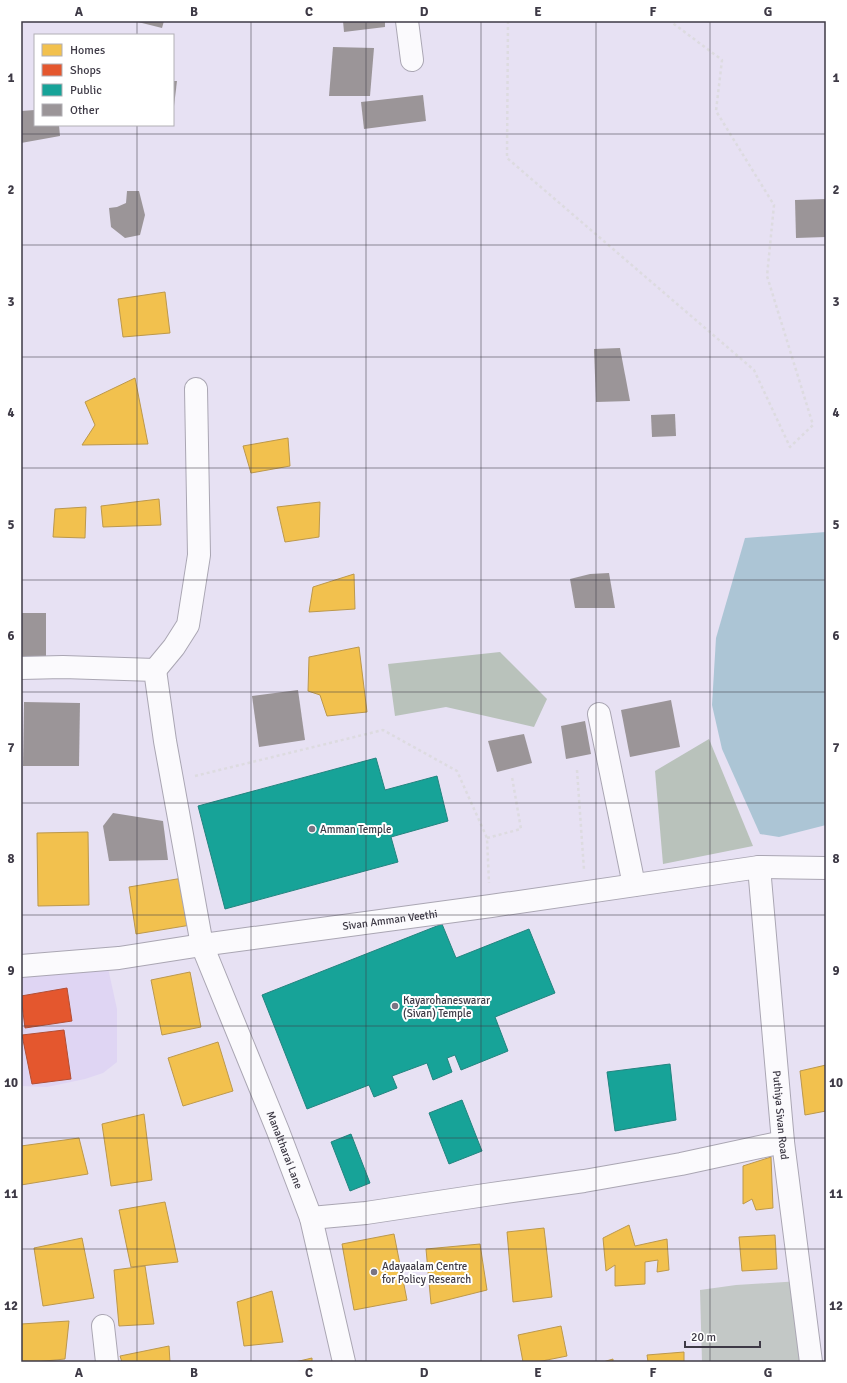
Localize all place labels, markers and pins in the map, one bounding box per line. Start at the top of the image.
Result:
place label: Amman Temple [320,823,391,836]
marker: Amman Temple [307,824,317,834]
place label: Kayarohaneswarar (Sivan) Temple [403,994,490,1020]
marker: Kayarohaneswarar (Sivan) Temple [390,1001,400,1011]
place label: Adayaalam Centre for Policy Research [382,1260,471,1286]
marker: Adayaalam Centre for Policy Research [369,1267,379,1277]

